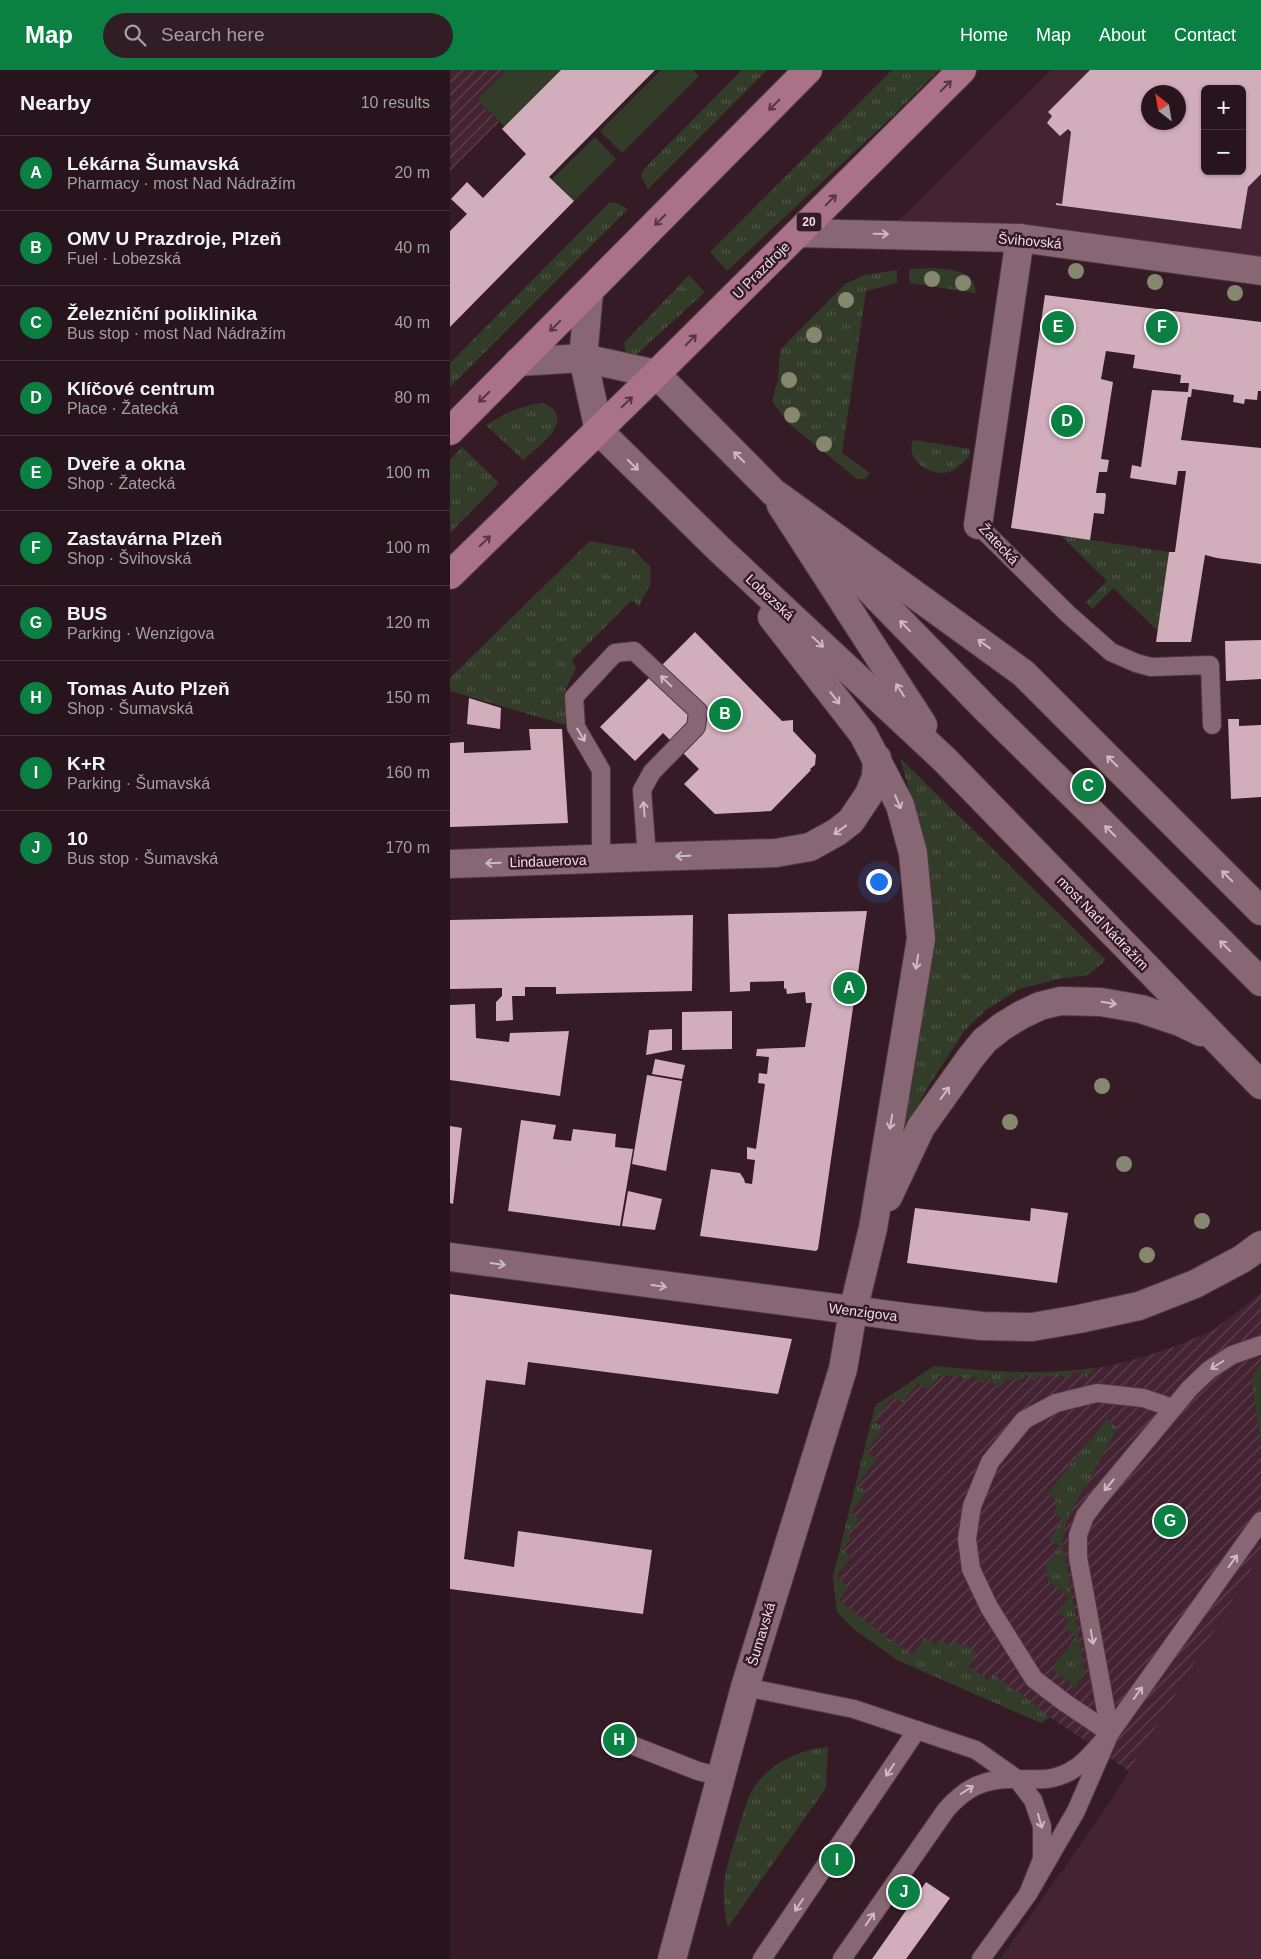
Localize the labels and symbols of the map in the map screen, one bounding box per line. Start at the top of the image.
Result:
one-way arrow [940,80,952,92]
north arrow [1141,85,1186,130]
one-way arrow [768,98,780,111]
one-way arrow [824,195,836,207]
road number: 20 [796,212,822,232]
one-way arrow [654,214,666,227]
one-way arrow [873,229,889,239]
street label: Švihovská [998,230,1063,252]
street label: U Prazdroje [729,238,793,302]
pin: E [1042,308,1074,346]
pin: F [1146,308,1178,346]
one-way arrow [548,320,561,332]
one-way arrow [685,334,697,346]
one-way arrow [478,390,490,403]
one-way arrow [621,397,633,409]
pin: D [1051,402,1083,440]
one-way arrow [733,451,745,463]
one-way arrow [627,459,639,471]
street label: Žatecká [976,520,1022,568]
one-way arrow [479,535,491,547]
street label: Lobezská [743,571,798,623]
one-way arrow [899,620,911,633]
one-way arrow [812,636,825,648]
one-way arrow [977,639,991,649]
one-way arrow [659,675,672,687]
one-way arrow [895,683,905,697]
one-way arrow [829,691,840,704]
pin: B [709,695,741,733]
one-way arrow [576,728,586,742]
one-way arrow [1106,755,1118,767]
pin: C [1072,767,1104,805]
one-way arrow [894,794,904,809]
one-way arrow [639,801,648,817]
one-way arrow [1104,824,1116,837]
one-way arrow [833,825,847,835]
street label: Lindauerova [509,852,587,870]
one-way arrow [675,852,691,861]
one-way arrow [486,858,502,867]
your location [866,869,892,895]
one-way arrow [1220,870,1233,882]
street label: most Nad Nádražím [1054,873,1152,973]
one-way arrow [1219,940,1231,952]
one-way arrow [912,953,922,969]
pin: A [833,969,865,1007]
one-way arrow [1100,999,1116,1009]
one-way arrow [940,1086,950,1100]
one-way arrow [885,1114,895,1130]
one-way arrow [490,1259,506,1269]
one-way arrow [651,1281,667,1291]
street label: Wenzigova [828,1300,898,1324]
one-way arrow [1210,1359,1224,1370]
one-way arrow [1103,1479,1114,1492]
pin: G [1154,1502,1186,1540]
one-way arrow [1227,1555,1238,1568]
street label: Šumavská [744,1600,778,1668]
one-way arrow [1088,1629,1098,1645]
one-way arrow [1133,1686,1143,1700]
pin: H [603,1721,635,1759]
one-way arrow [885,1763,895,1777]
one-way arrow [960,1785,974,1795]
one-way arrow [1035,1812,1045,1828]
pin: I [821,1841,853,1879]
pin: J [888,1873,920,1911]
one-way arrow [794,1898,804,1912]
one-way arrow [865,1912,875,1926]

